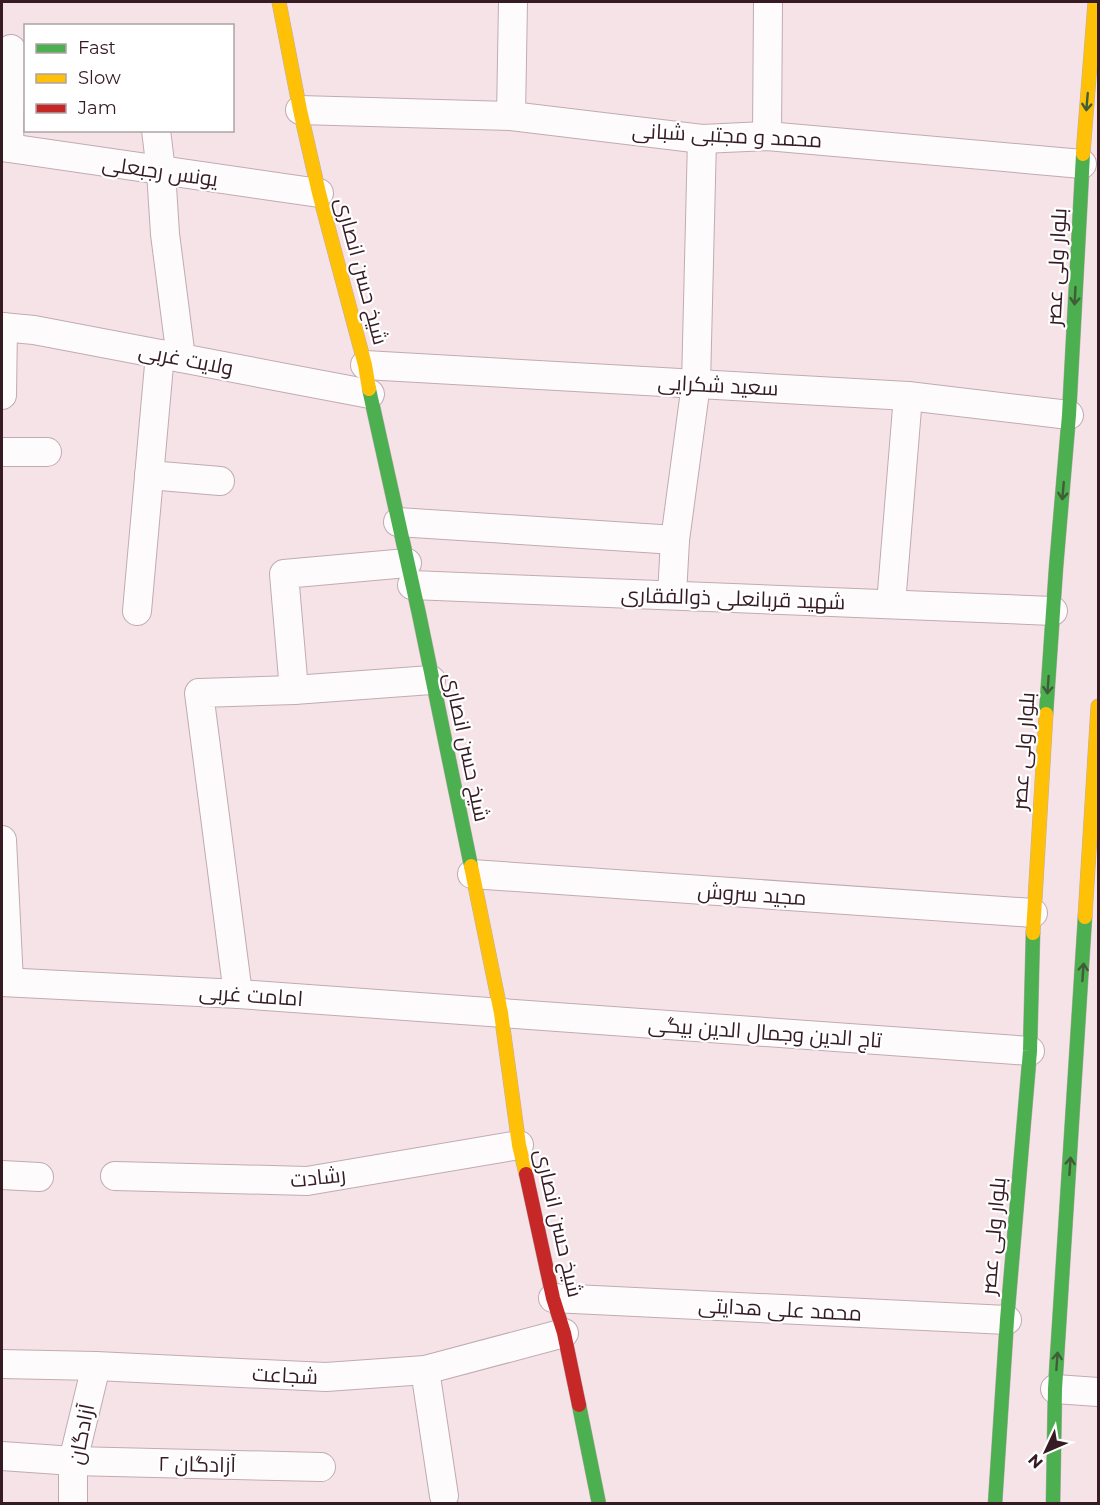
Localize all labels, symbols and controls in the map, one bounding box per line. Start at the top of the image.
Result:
legend [24,24,234,132]
text: Fast [78,37,116,59]
text: Slow [78,67,121,89]
one-way arrow [1081,91,1092,111]
text: Jam [77,97,117,119]
street label: محمد و مجتبی شبانی [631,118,823,153]
street label: یونس رجبعلی [100,150,220,193]
street label: شیخ حسن انصاری [328,195,394,348]
street label: بلوار ولی عصر [1040,207,1073,328]
one-way arrow [1070,286,1081,306]
street label: ولایت غربی [136,338,236,381]
street label: سعید شکرایی [657,369,779,402]
one-way arrow [1057,480,1068,500]
street label: شهید قربانعلی ذوالفقاری [620,582,846,615]
street label: شیخ حسن انصاری [437,670,495,824]
one-way arrow [1042,675,1053,695]
street label: بلوار ولی عصر [1006,691,1041,812]
street label: مجید سروش [697,878,807,911]
one-way arrow [1077,962,1088,982]
street label: امامت غربی [198,979,304,1012]
street label: تاج الدین وجمال الدین بیگی [647,1011,883,1055]
street label: شیخ حسن انصاری [528,1146,588,1300]
one-way arrow [1064,1157,1075,1177]
street label: رشادت [289,1162,347,1192]
street label: بلوار ولی عصر [975,1176,1012,1297]
street label: محمد علی هدایتی [697,1292,863,1327]
one-way arrow [1052,1352,1063,1372]
street label: شجاعت [251,1361,319,1389]
street label: آزادگان [63,1401,100,1467]
north arrow [1016,1421,1076,1481]
text: N [1024,1450,1047,1472]
street label: آزادگان ۲ [158,1451,237,1478]

